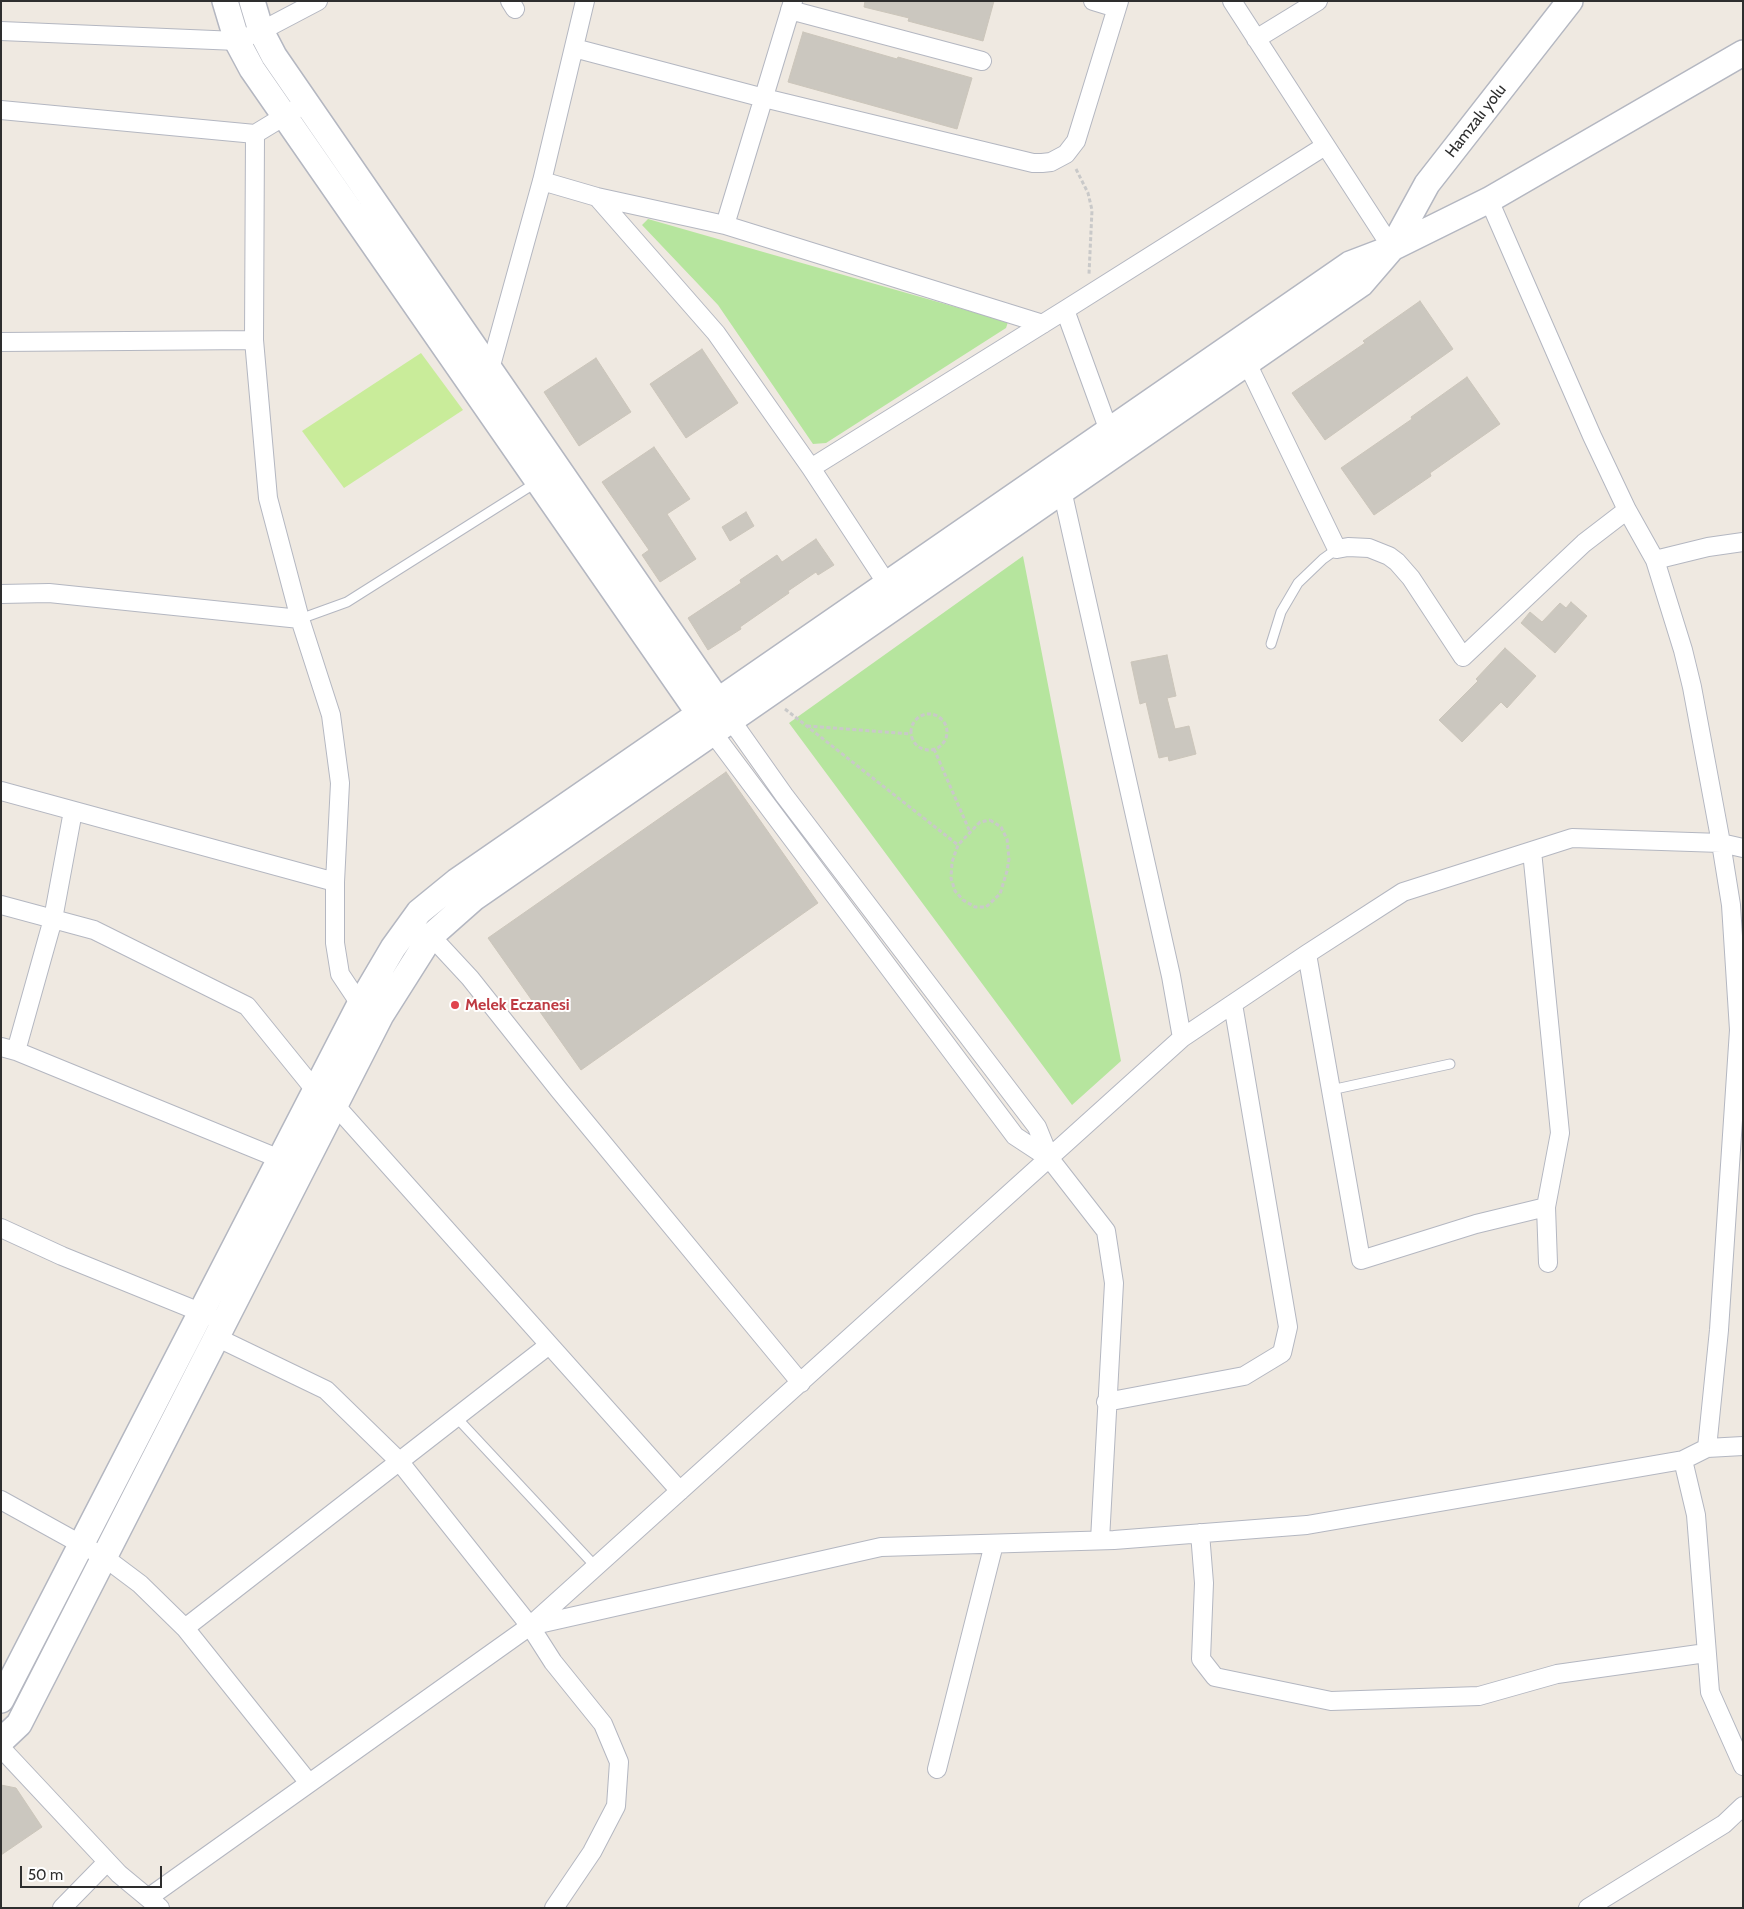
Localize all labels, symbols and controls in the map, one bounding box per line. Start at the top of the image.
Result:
street label: Hamzalı yolu [1441,81,1511,161]
place label: Melek Eczanesi [465,995,569,1015]
marker: Melek Eczanesi [449,999,461,1011]
scale bar [22,1856,165,1888]
text: 50 m [28,1866,63,1884]

